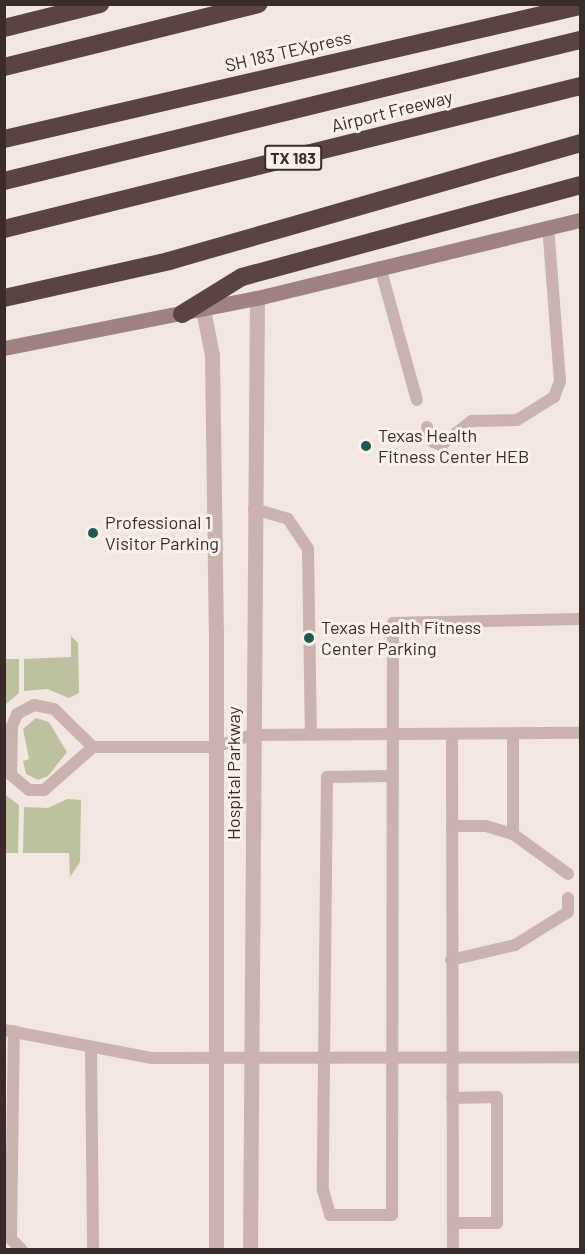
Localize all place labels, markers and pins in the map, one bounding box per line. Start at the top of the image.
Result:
place label: Texas Health Fitness Center HEB [378,425,529,468]
marker: Texas Health Fitness Center HEB [359,439,373,453]
place label: Professional 1 Visitor Parking [105,512,219,554]
marker: Professional 1 Visitor Parking [86,526,100,540]
place label: Texas Health Fitness Center Parking [321,617,481,660]
marker: Texas Health Fitness Center Parking [302,631,316,645]

